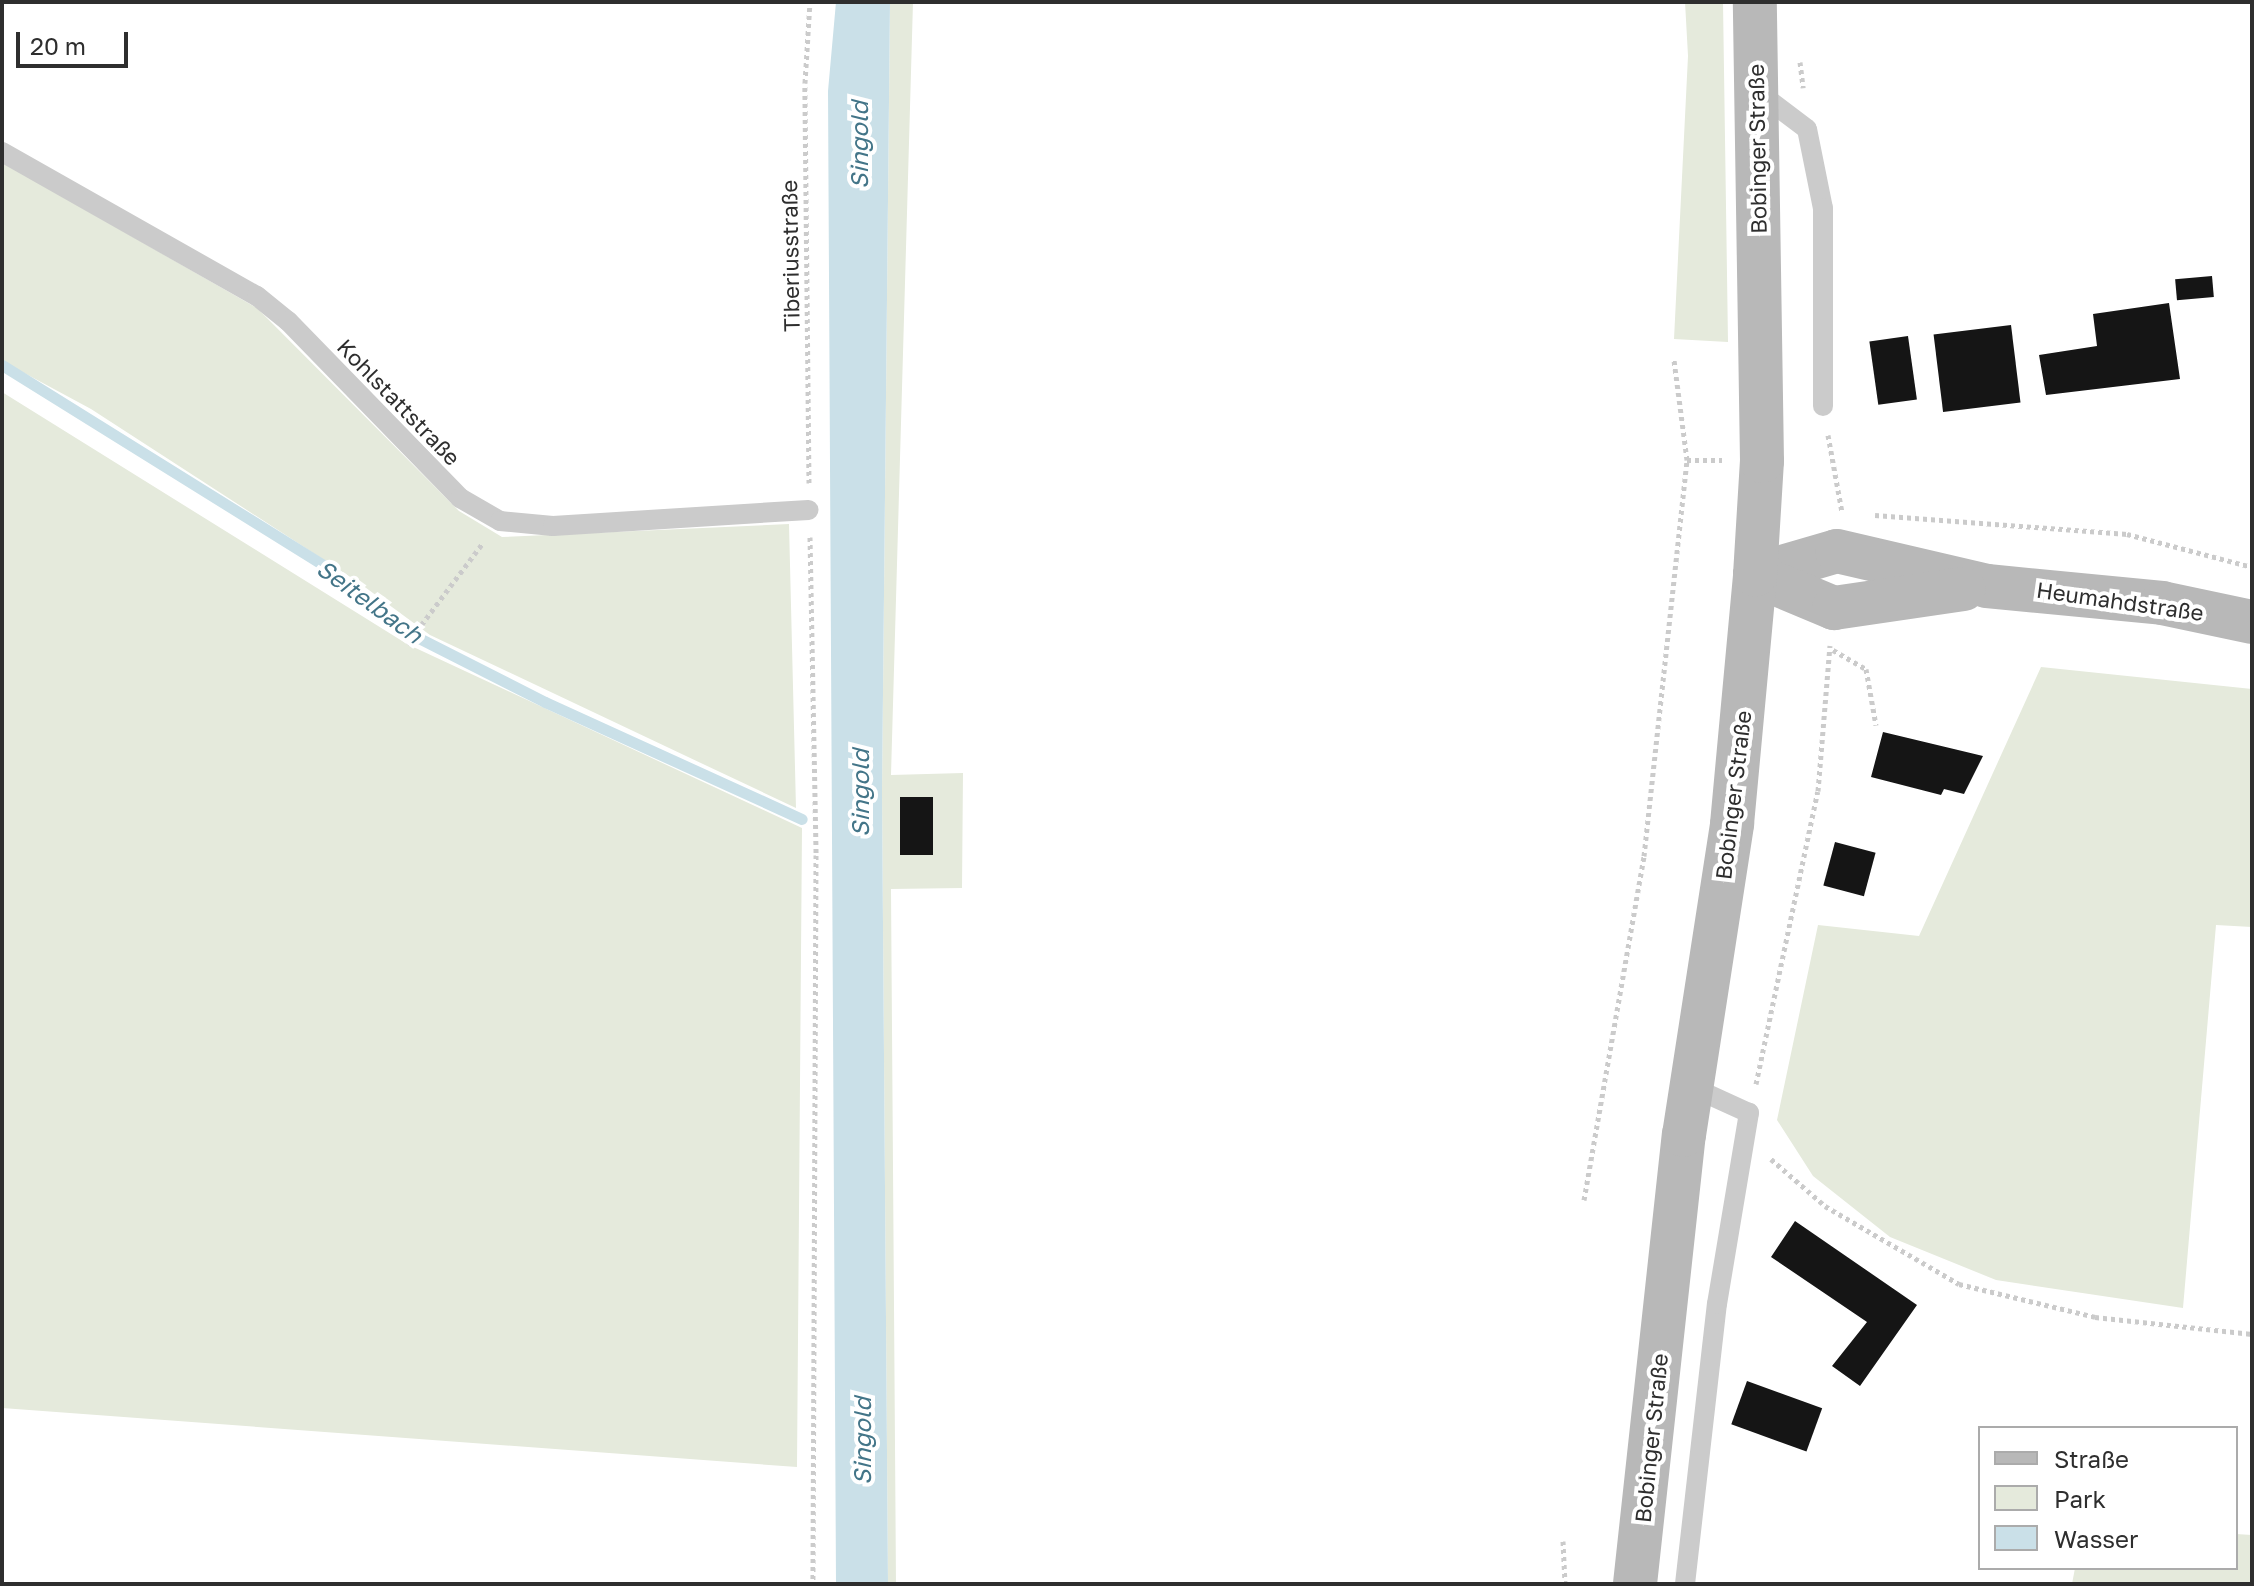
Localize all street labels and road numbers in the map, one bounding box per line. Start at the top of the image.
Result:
street label: Bobinger Straße [1742,64,1772,234]
street label: Tiberiusstraße [775,180,805,332]
street label: Kohlstattstraße [332,333,466,471]
street label: Heumahdstraße [2035,576,2205,626]
street label: Bobinger Straße [1710,709,1756,881]
street label: Bobinger Straße [1629,1352,1673,1524]

